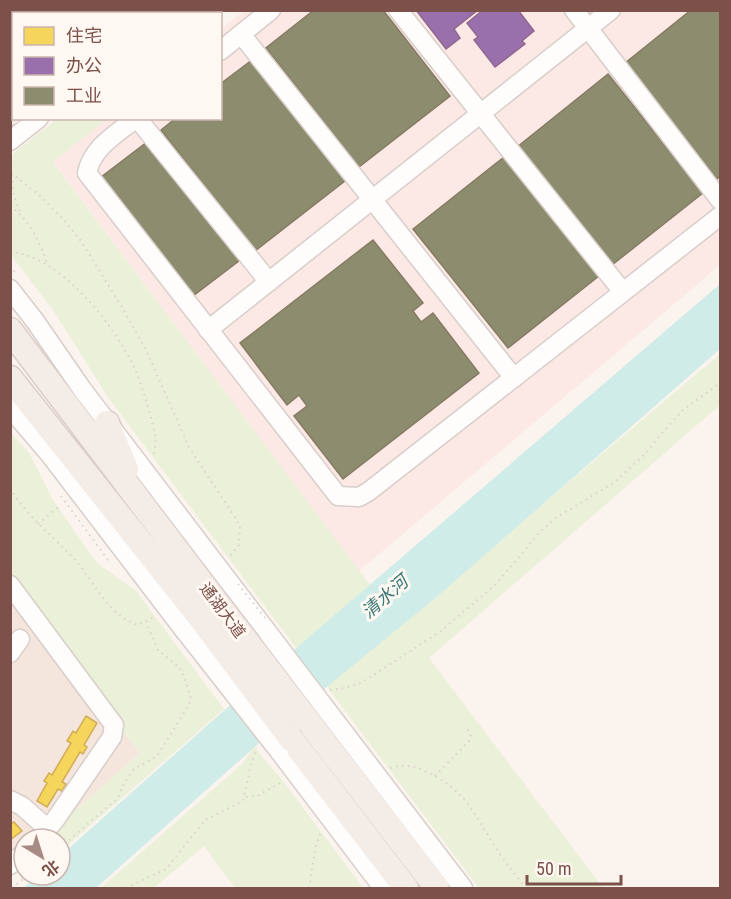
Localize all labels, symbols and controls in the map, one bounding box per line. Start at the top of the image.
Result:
legend [12,12,222,120]
text: 住宅 [66,25,102,46]
text: 办公 [66,55,102,76]
text: 工业 [66,85,102,106]
water label: 清水河 [357,569,414,622]
street label: 通湖大道 [196,579,249,642]
north arrow [12,827,72,887]
scale bar [527,848,622,886]
text: 北 [39,856,63,881]
text: 50 m [536,858,571,879]

